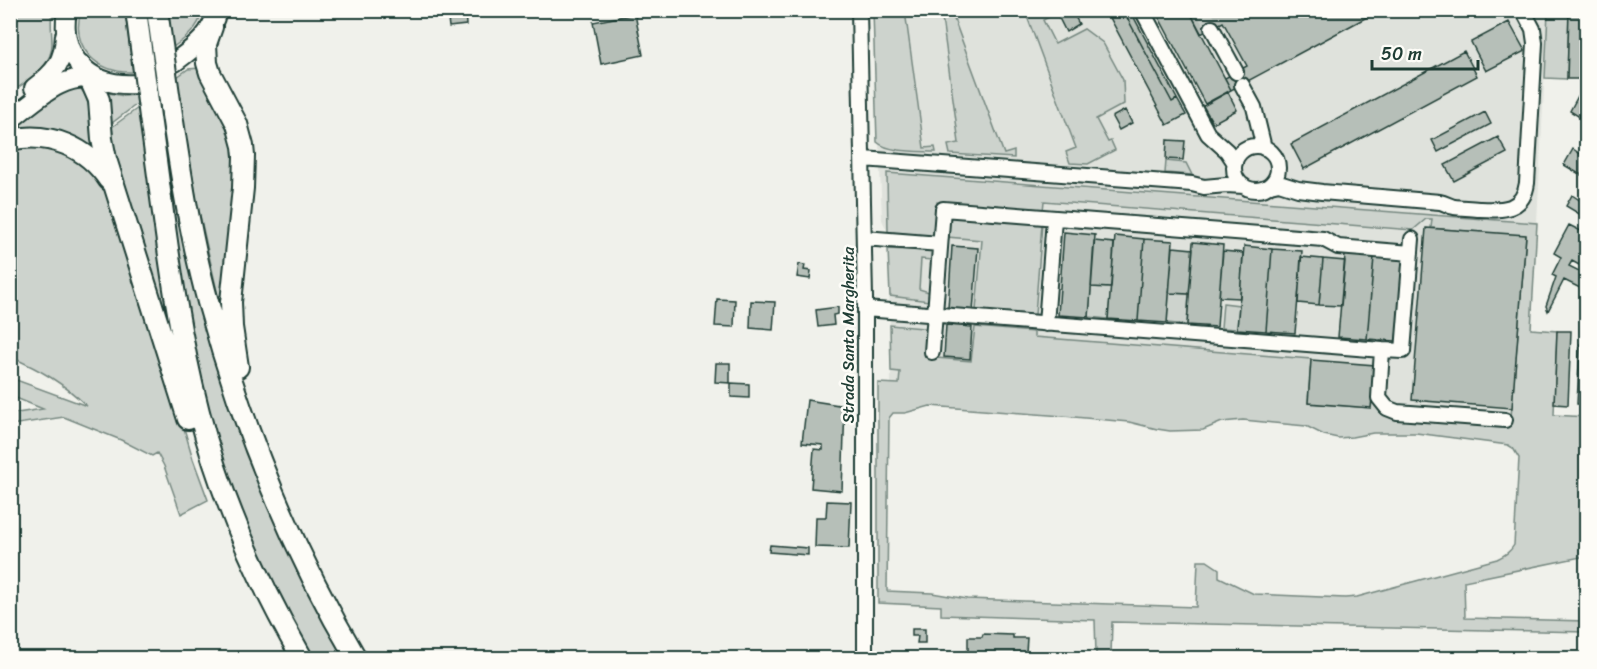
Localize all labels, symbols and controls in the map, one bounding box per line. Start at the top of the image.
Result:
scale bar [1372,33,1478,71]
text: 50 m [1381,38,1422,70]
street label: Strada Santa Margherita [834,246,863,423]

